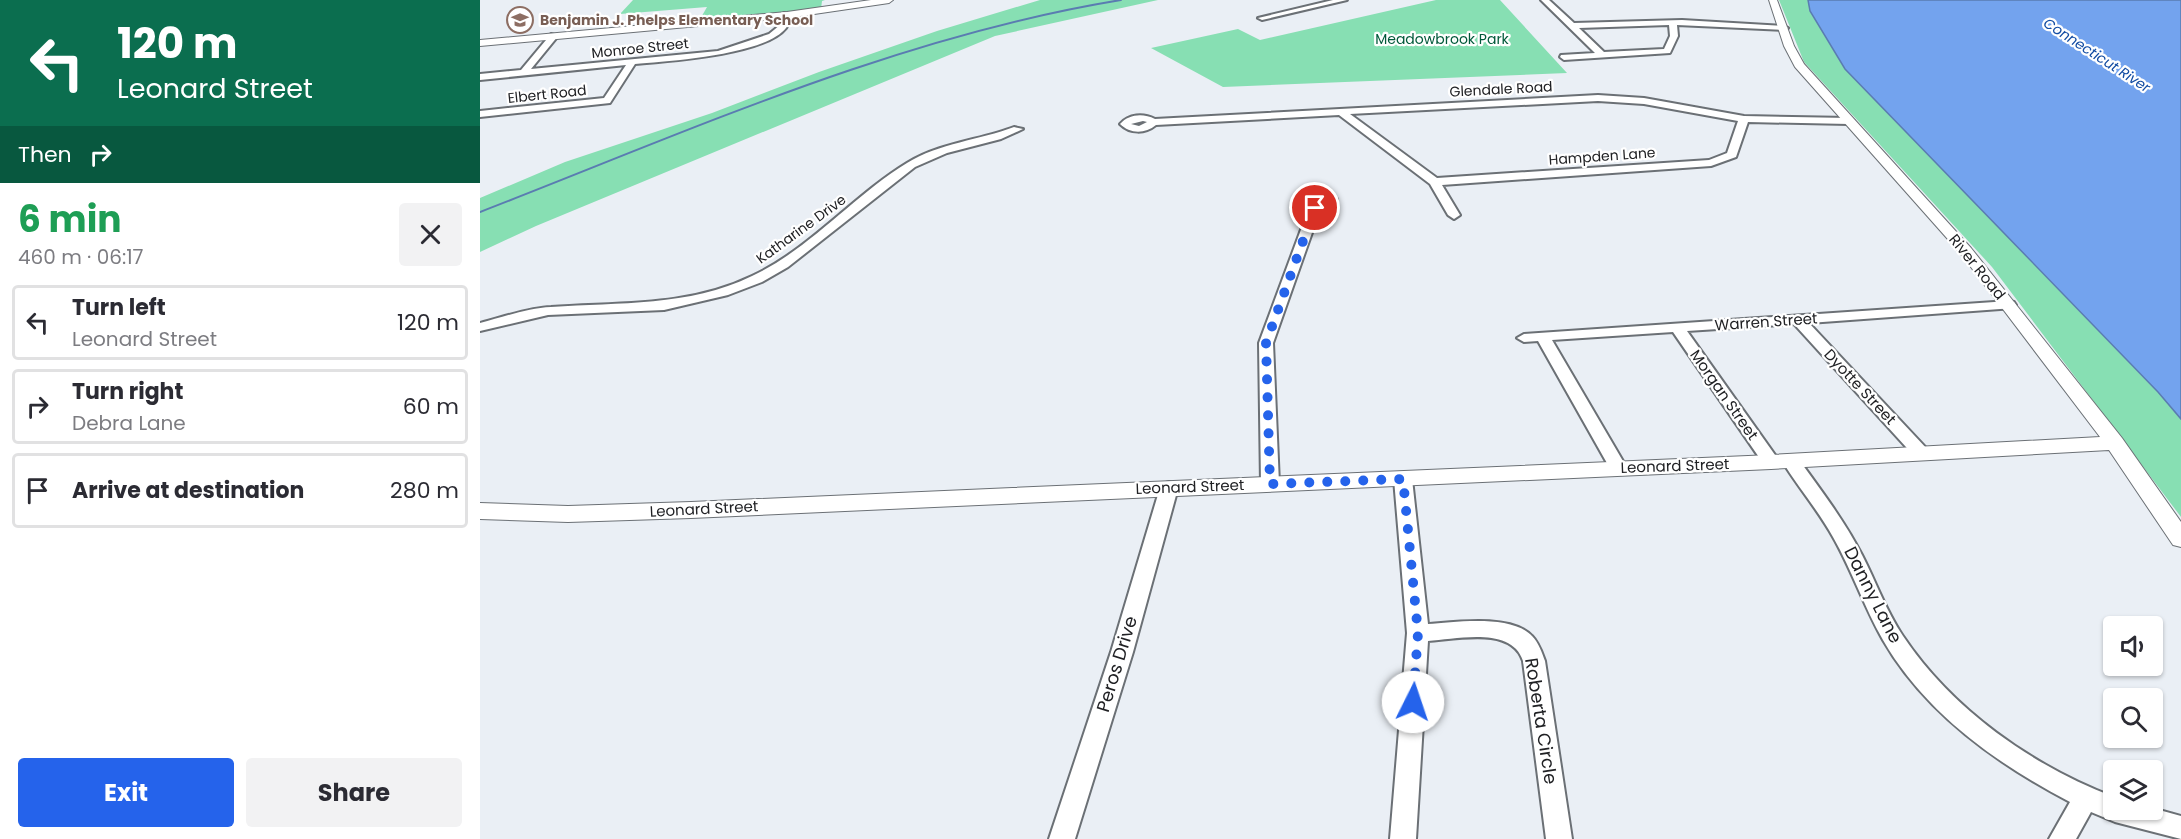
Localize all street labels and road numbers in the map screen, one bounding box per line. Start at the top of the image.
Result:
street label: Monroe Street [590,33,690,63]
street label: Glendale Road [1449,76,1553,102]
street label: Elbert Road [507,80,587,108]
street label: Hampden Lane [1548,142,1656,170]
street label: Katharine Drive [752,189,850,268]
street label: River Road [1944,229,2010,304]
street label: Warren Street [1714,307,1818,336]
street label: Dyotte Street [1820,344,1901,429]
street label: Morgan Street [1685,345,1763,444]
street label: Leonard Street [1620,453,1730,478]
street label: Leonard Street [1135,474,1245,499]
street label: Leonard Street [649,495,759,522]
street label: Danny Lane [1838,542,1909,647]
street label: Peros Drive [1090,613,1143,715]
street label: Roberta Circle [1519,656,1564,786]

